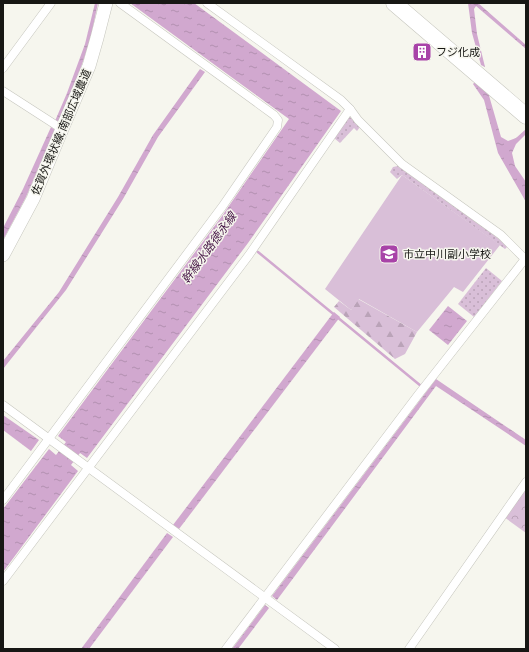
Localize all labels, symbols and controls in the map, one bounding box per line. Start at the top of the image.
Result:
building icon: フジ化成 [411,41,433,63]
place label: フジ化成 [436,46,480,58]
street label: 佐賀外環状線; 南部広域農道 [29,67,93,197]
water label: 幹線水路徳永線 [179,208,241,286]
school or university icon: 市立中川副小学校 [378,243,400,265]
place label: 市立中川副小学校 [403,248,491,260]

